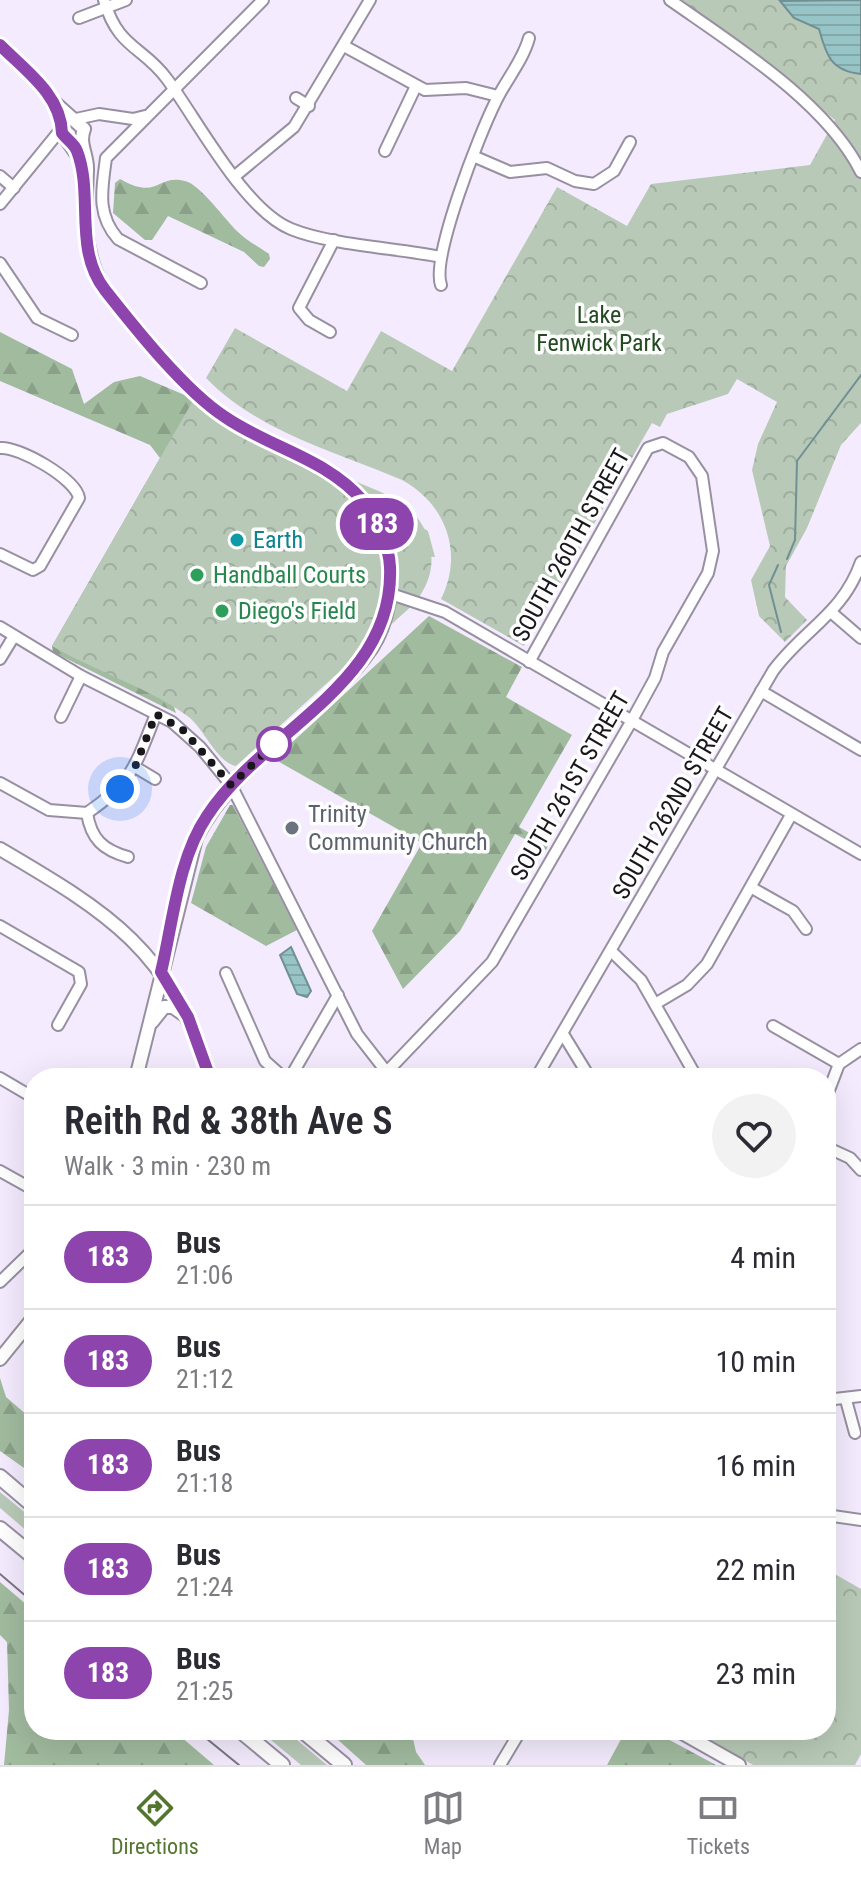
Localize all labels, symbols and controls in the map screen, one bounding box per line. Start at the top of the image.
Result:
park label: Lake Fenwick Park [536,301,662,357]
street label: SOUTH 260TH STREET [506,444,636,646]
line badge: 183 [331,498,423,550]
text: 183 [356,507,398,540]
place label: Earth [253,526,303,554]
marker: Earth [228,531,246,549]
place label: Handball Courts [213,561,366,589]
marker: Handball Courts [188,566,206,584]
place label: Diego's Field [238,597,356,625]
marker: Diego's Field [213,602,231,620]
street label: SOUTH 261ST STREET [505,687,635,885]
street label: SOUTH 262ND STREET [607,702,739,904]
unlabelled marker [257,727,291,761]
your location [100,769,140,809]
place label: Trinity Community Church [308,800,488,856]
marker: Trinity Community Church [283,819,301,837]
button: heart [712,1094,796,1178]
text: Reith Rd & 38th Ave S [64,1099,393,1143]
text: Walk · 3 min · 230 m [64,1151,271,1181]
text: Bus [176,1225,221,1260]
text: 183 [87,1240,129,1273]
text: 4 min [730,1240,796,1275]
text: 21:06 [176,1260,233,1290]
text: Bus [176,1329,221,1364]
text: 183 [87,1344,129,1377]
text: 10 min [715,1344,796,1379]
text: 21:12 [176,1364,233,1394]
text: Bus [176,1433,221,1468]
text: 183 [87,1448,129,1481]
text: 16 min [715,1448,796,1483]
text: 21:18 [176,1468,233,1498]
text: Bus [176,1537,221,1572]
text: 183 [87,1552,129,1585]
text: 22 min [715,1552,796,1587]
text: 21:24 [176,1572,233,1602]
text: Bus [176,1641,221,1676]
text: 183 [87,1656,129,1689]
text: 23 min [715,1656,796,1691]
text: 21:25 [176,1676,233,1706]
tab: Directions [111,1786,199,1859]
tab: Map [421,1786,465,1859]
tab: Tickets [687,1786,750,1859]

